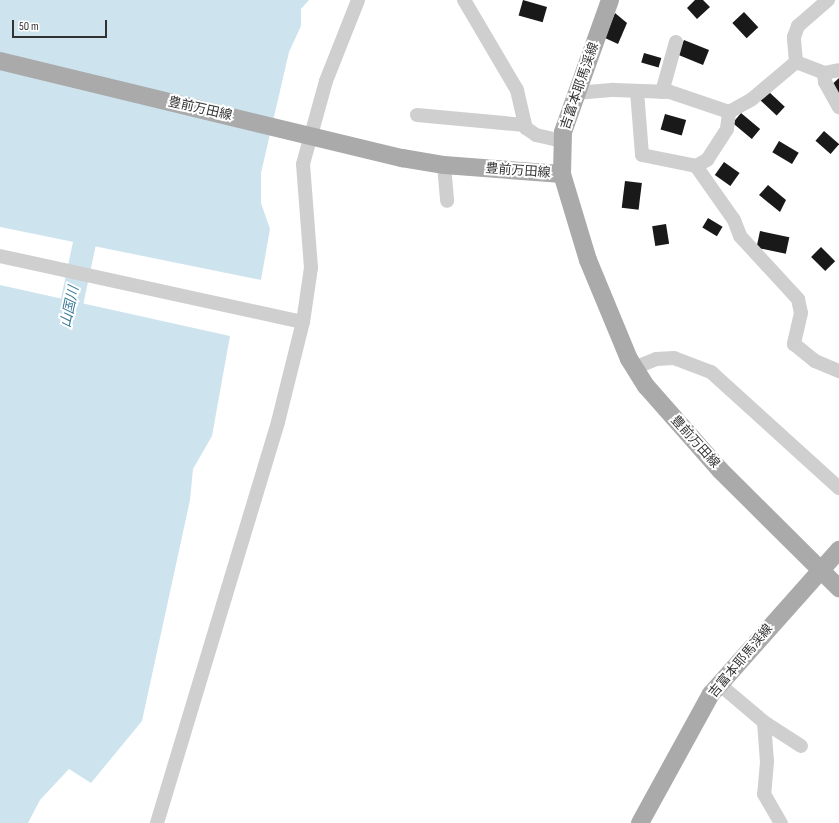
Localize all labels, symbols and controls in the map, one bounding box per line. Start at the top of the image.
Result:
scale bar [14,12,109,38]
text: 50 m [19,19,39,34]
street label: 吉富本耶馬渓線 [558,40,602,132]
street label: 豊前万田線 [167,94,233,124]
street label: 豊前万田線 [485,161,551,181]
water label: 山国川 [57,285,83,329]
street label: 豊前万田線 [667,413,723,471]
street label: 吉富本耶馬渓線 [706,621,776,701]

